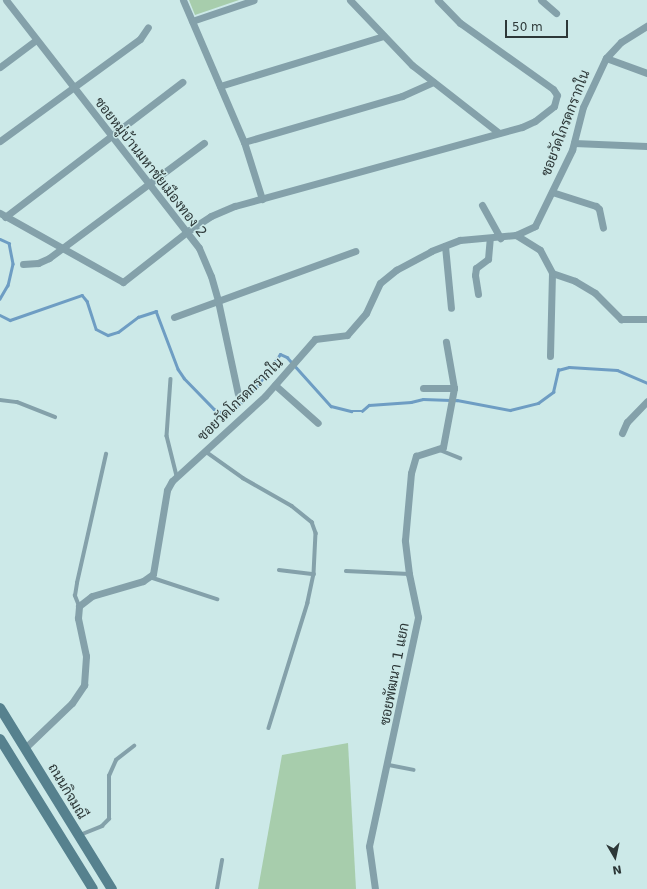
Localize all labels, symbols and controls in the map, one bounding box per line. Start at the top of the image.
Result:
scale bar [507,12,570,38]
text: 50 m [512,20,543,34]
street label: ซอยวัดโกรดกรากใน [537,67,593,179]
street label: ซอยหมู่บ้านมหาชัยเมืองทอง 2 [91,94,211,240]
street label: ซอยวัดโกรดกรากใน [194,354,286,444]
street label: ซอยพัฒนา 1 แยก [376,621,412,727]
street label: ถนนกิจมณี [45,760,91,822]
north arrow [595,837,635,877]
text: N [611,862,623,876]

